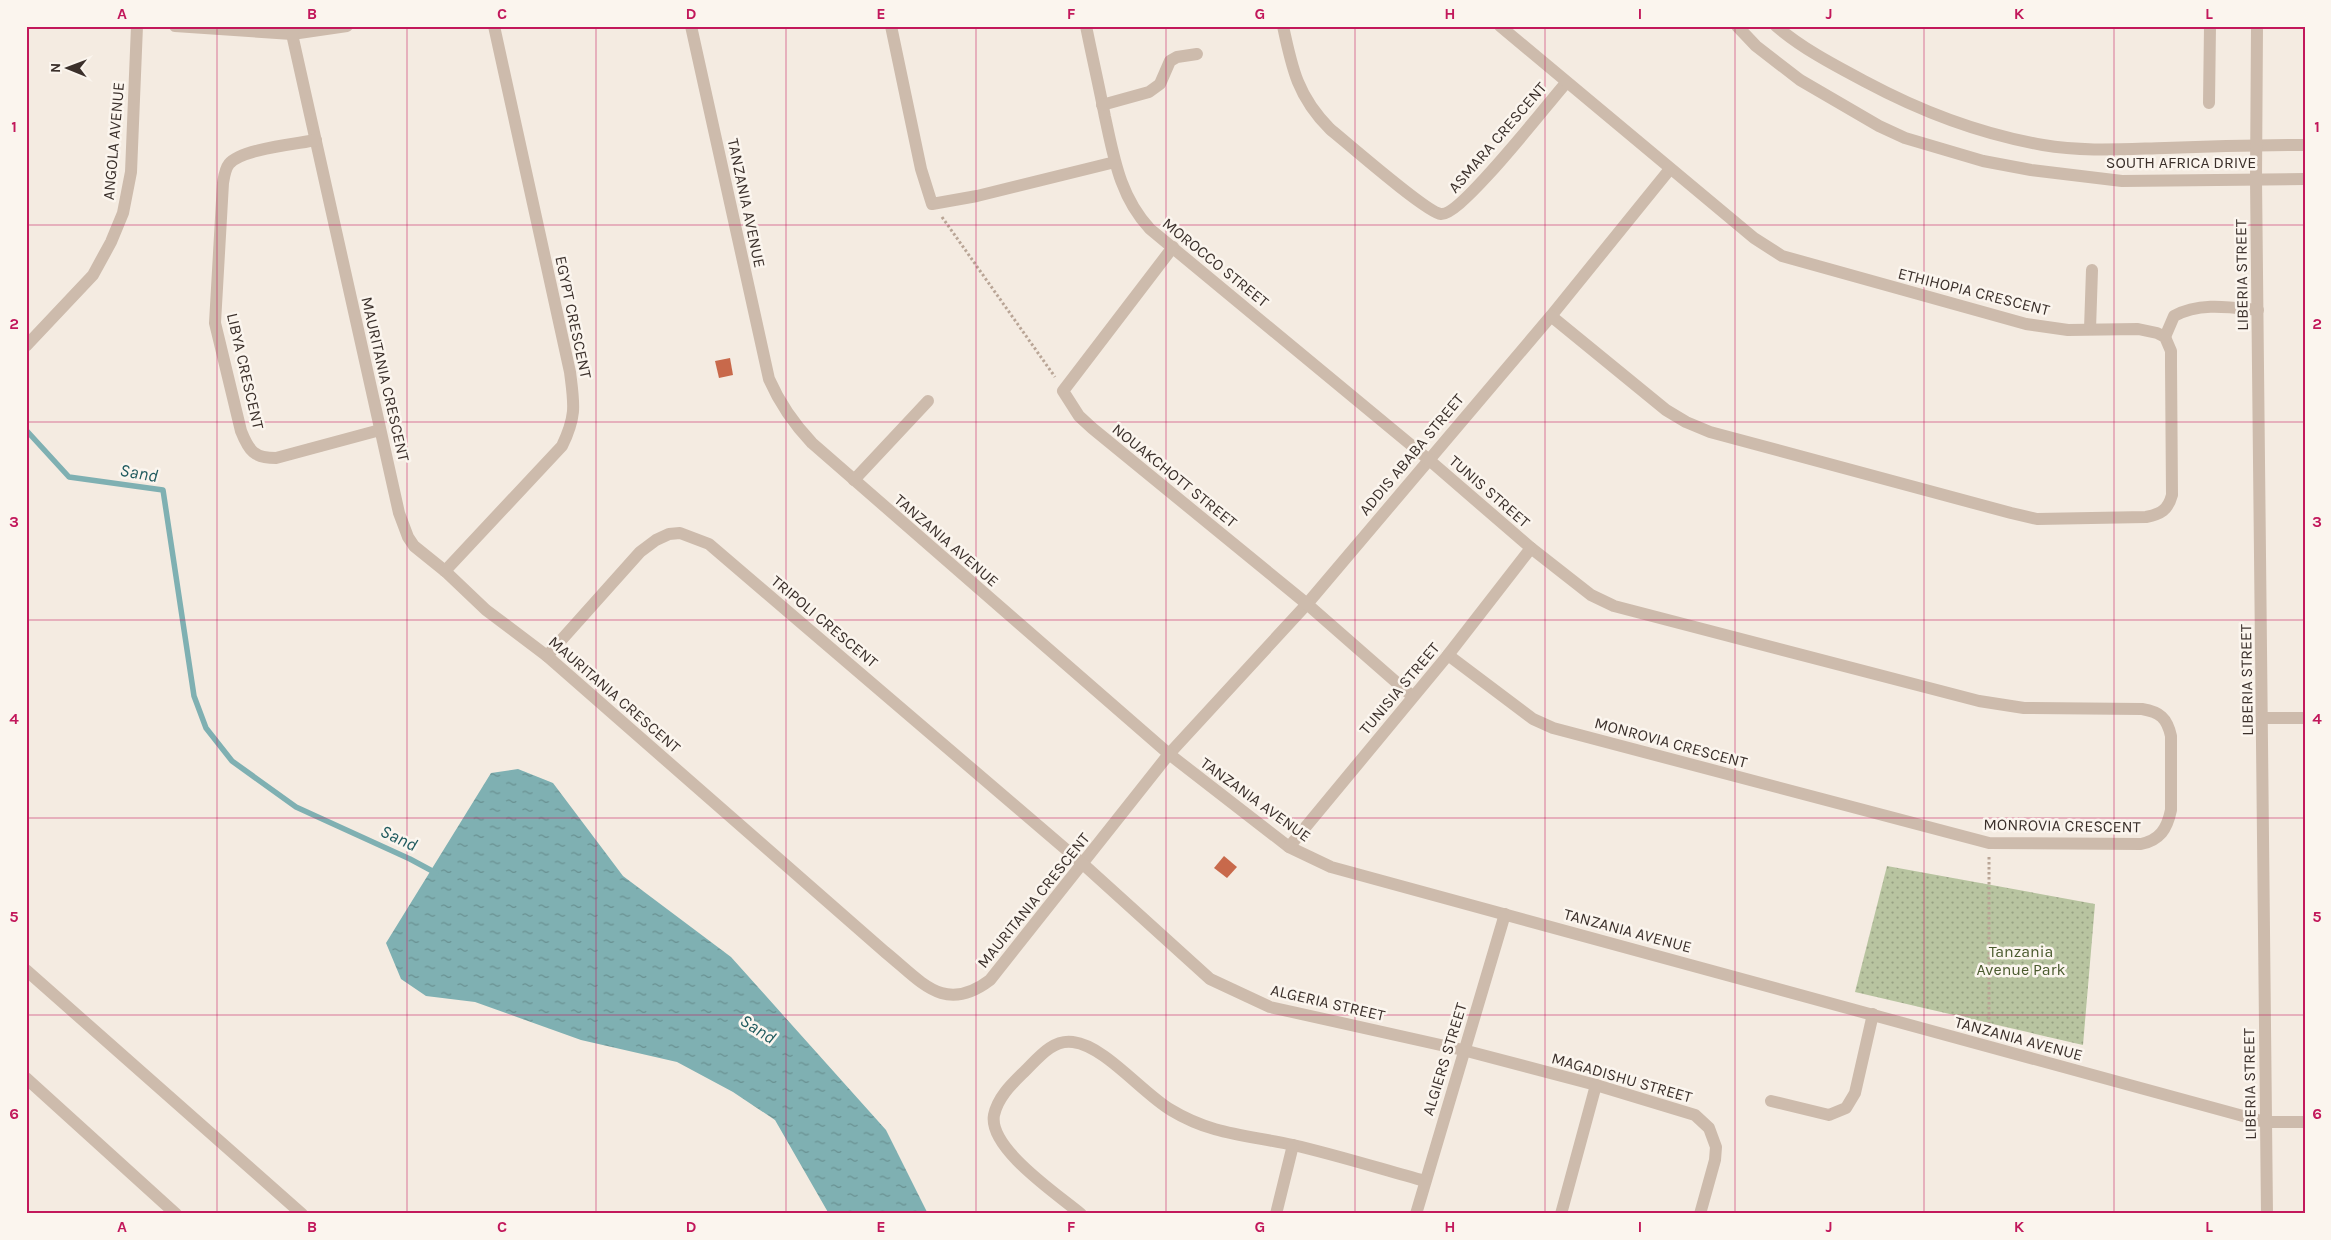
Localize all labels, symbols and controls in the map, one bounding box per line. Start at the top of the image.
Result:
text: A [117,4,127,23]
text: B [307,4,317,23]
text: C [497,4,507,23]
text: D [686,4,697,23]
text: E [876,4,886,23]
text: F [1067,4,1076,23]
text: G [1255,4,1265,23]
text: H [1444,4,1456,23]
text: I [1638,4,1642,23]
text: J [1825,4,1833,23]
text: K [2014,4,2025,23]
text: L [2205,4,2213,23]
north arrow [42,42,92,92]
text: N [47,63,64,73]
street label: ASMARA CRESCENT [1444,78,1551,197]
street label: ANGOLA AVENUE [99,81,128,201]
text: 1 [11,117,17,136]
text: 1 [2314,117,2320,136]
street label: TANZANIA AVENUE [724,137,769,269]
street label: SOUTH AFRICA DRIVE [2106,153,2256,172]
street label: MOROCCO STREET [1159,214,1273,311]
street label: LIBERIA STREET [2231,219,2252,331]
street label: EGYPT CRESCENT [551,254,596,380]
street label: ETHIHOPIA CRESCENT [1896,263,2052,320]
street label: MAURITANIA CRESCENT [357,295,414,463]
street label: LIBYA CRESCENT [223,311,268,431]
text: 2 [9,314,19,333]
text: 2 [2312,314,2322,333]
street label: ADDIS ABABA STREET [1355,390,1468,519]
street label: NOUAKCHOTT STREET [1109,419,1241,531]
street label: TUNIS STREET [1445,451,1534,532]
water label: Sand [118,459,160,487]
street label: TANZANIA AVENUE [891,490,1003,591]
text: 3 [9,512,19,531]
text: 3 [2312,512,2322,531]
street label: TRIPOLI CRESCENT [768,571,882,671]
street label: LIBERIA STREET [2236,624,2257,736]
street label: MAURITANIA CRESCENT [545,632,684,757]
street label: TUNISIA STREET [1355,638,1443,738]
text: 4 [9,709,19,728]
text: 4 [2312,709,2322,728]
street label: MONROVIA CRESCENT [1592,713,1749,772]
street label: TANZANIA AVENUE [1197,753,1315,846]
street label: MONROVIA CRESCENT [1983,815,2141,836]
water label: Sand [377,820,421,856]
street label: MAURITANIA CRESCENT [973,829,1094,972]
street label: TANZANIA AVENUE [1562,904,1694,957]
text: 5 [9,907,19,926]
text: 5 [2312,907,2322,926]
park label: Tanzania Avenue Park [1977,942,2065,979]
street label: ALGERIA STREET [1269,980,1387,1025]
street label: ALGIERS STREET [1418,1000,1471,1118]
water label: Sand [736,1009,780,1049]
street label: TANZANIA AVENUE [1953,1012,2085,1065]
street label: LIBERIA STREET [2239,1028,2260,1140]
street label: MAGADISHU STREET [1549,1048,1694,1107]
text: 6 [9,1104,19,1123]
text: 6 [2312,1104,2322,1123]
text: A [117,1217,127,1236]
text: B [307,1217,317,1236]
text: C [497,1217,507,1236]
text: D [686,1217,697,1236]
text: E [876,1217,886,1236]
text: F [1067,1217,1076,1236]
text: G [1255,1217,1265,1236]
text: H [1444,1217,1456,1236]
text: I [1638,1217,1642,1236]
text: J [1825,1217,1833,1236]
text: K [2014,1217,2025,1236]
text: L [2205,1217,2213,1236]

